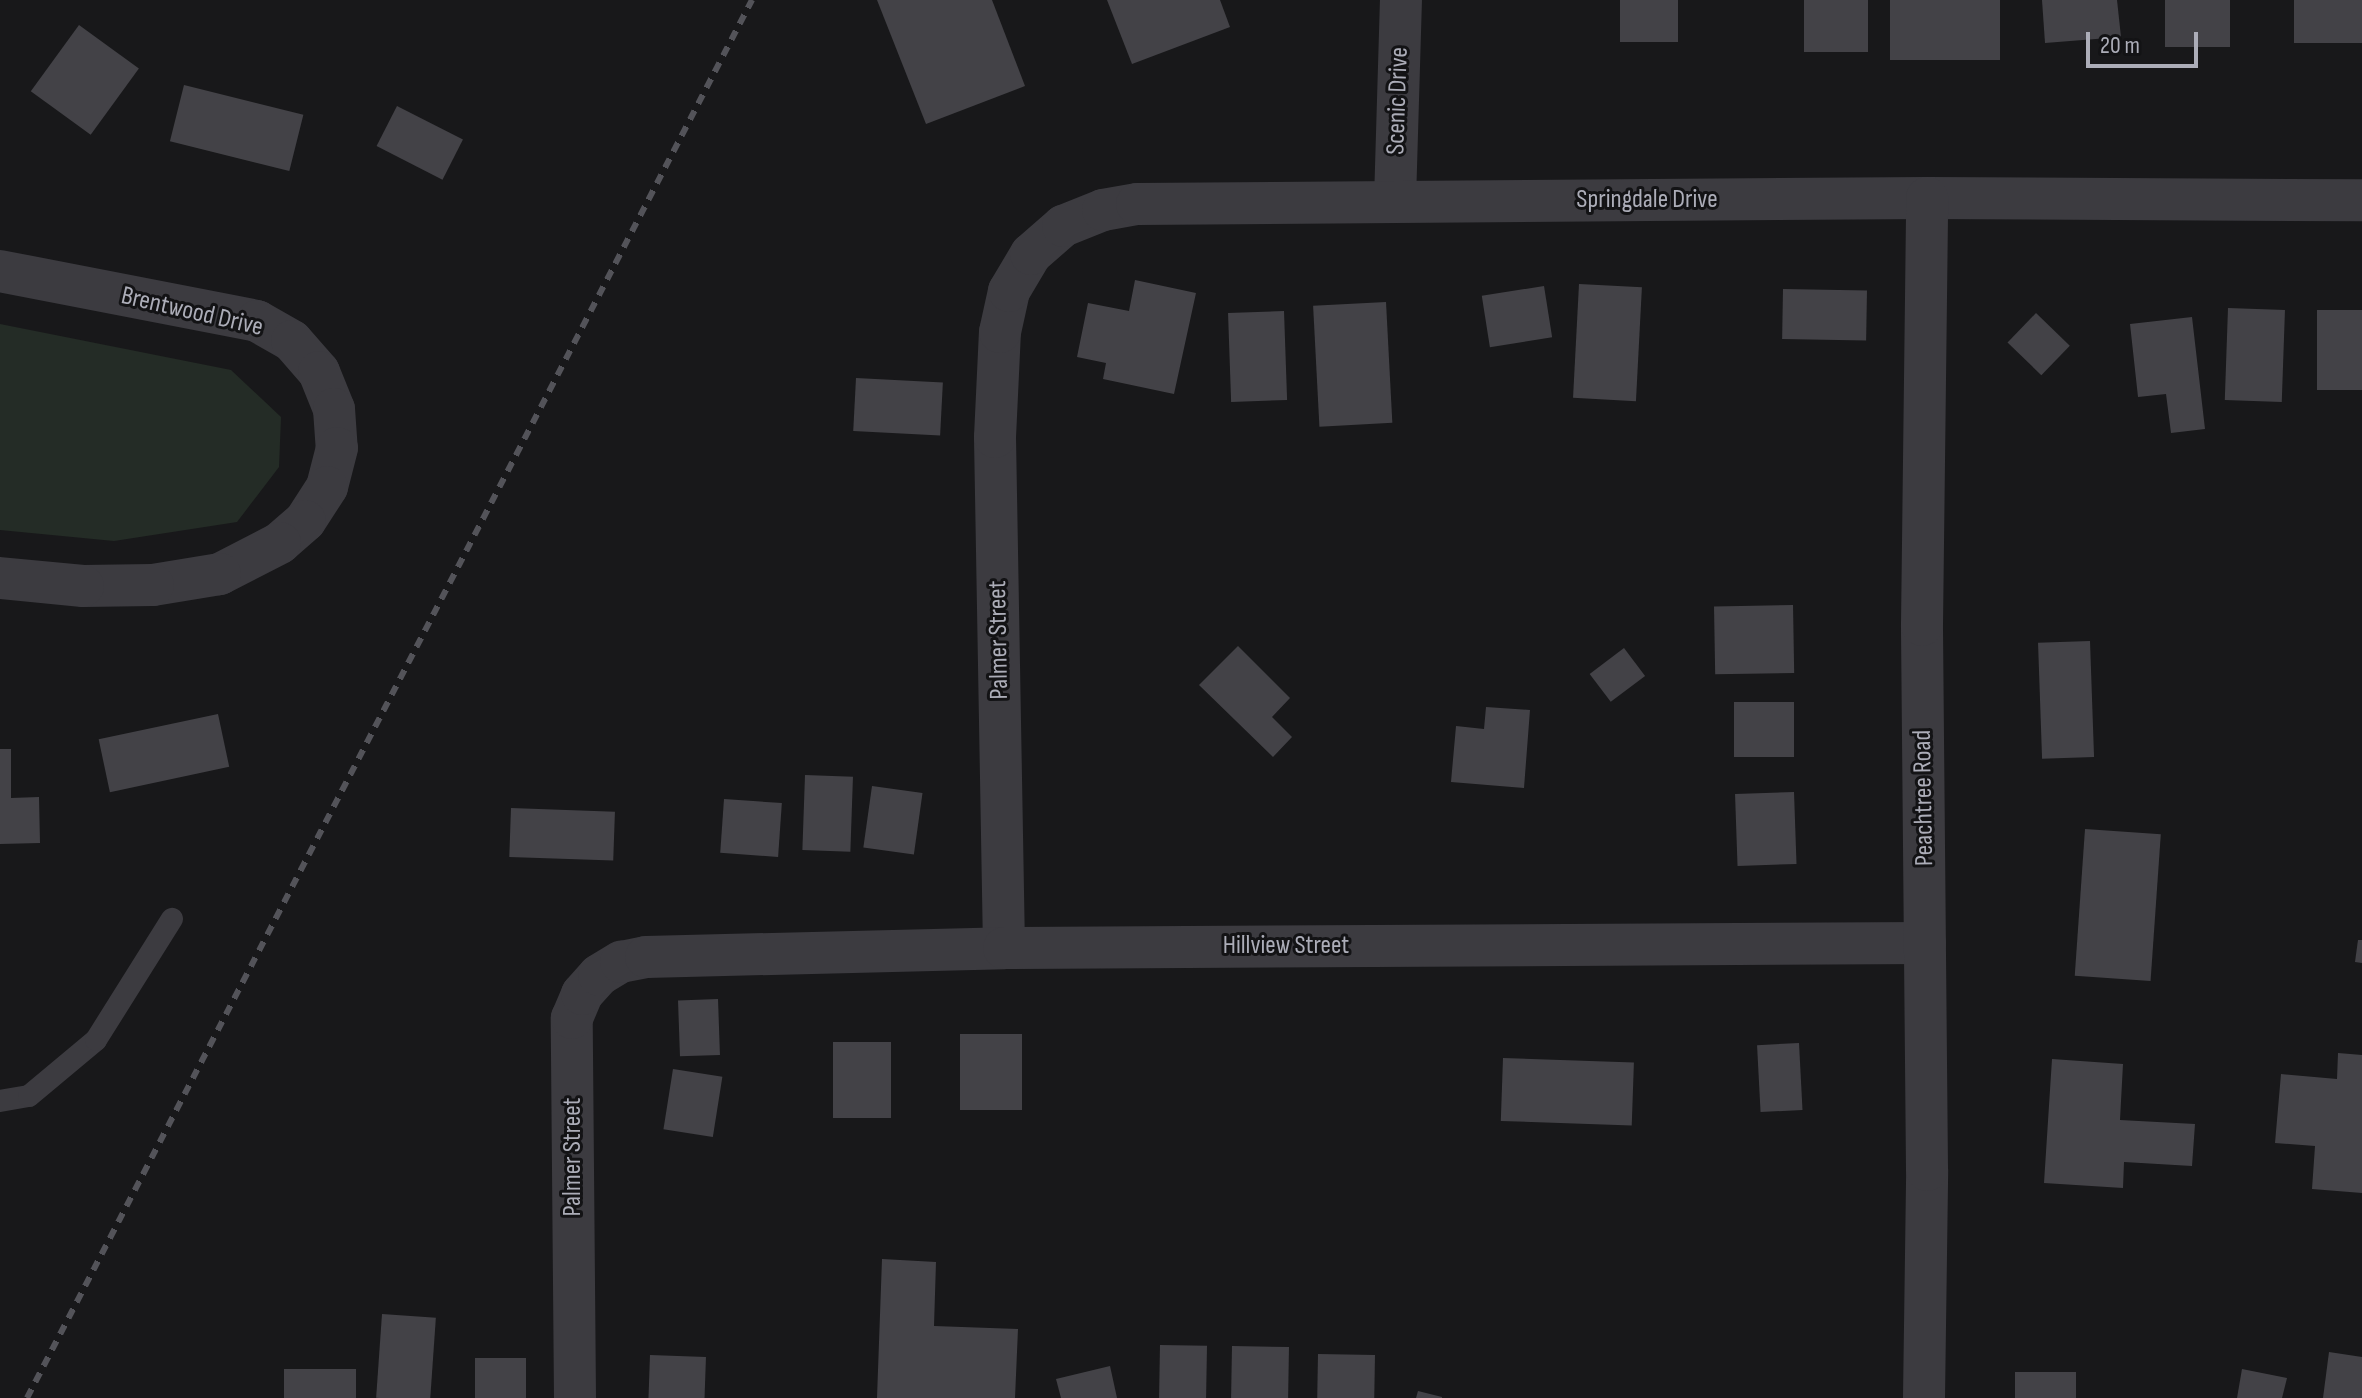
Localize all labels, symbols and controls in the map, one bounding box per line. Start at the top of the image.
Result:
scale bar [2090,16,2202,66]
text: 20 m [2100,31,2140,60]
street label: Scenic Drive [1381,47,1415,155]
street label: Springdale Drive [1576,184,1718,216]
street label: Brentwood Drive [118,281,266,343]
street label: Palmer Street [982,580,1016,700]
street label: Peachtree Road [1907,730,1941,866]
street label: Hillview Street [1223,930,1349,962]
street label: Palmer Street [557,1097,589,1217]

